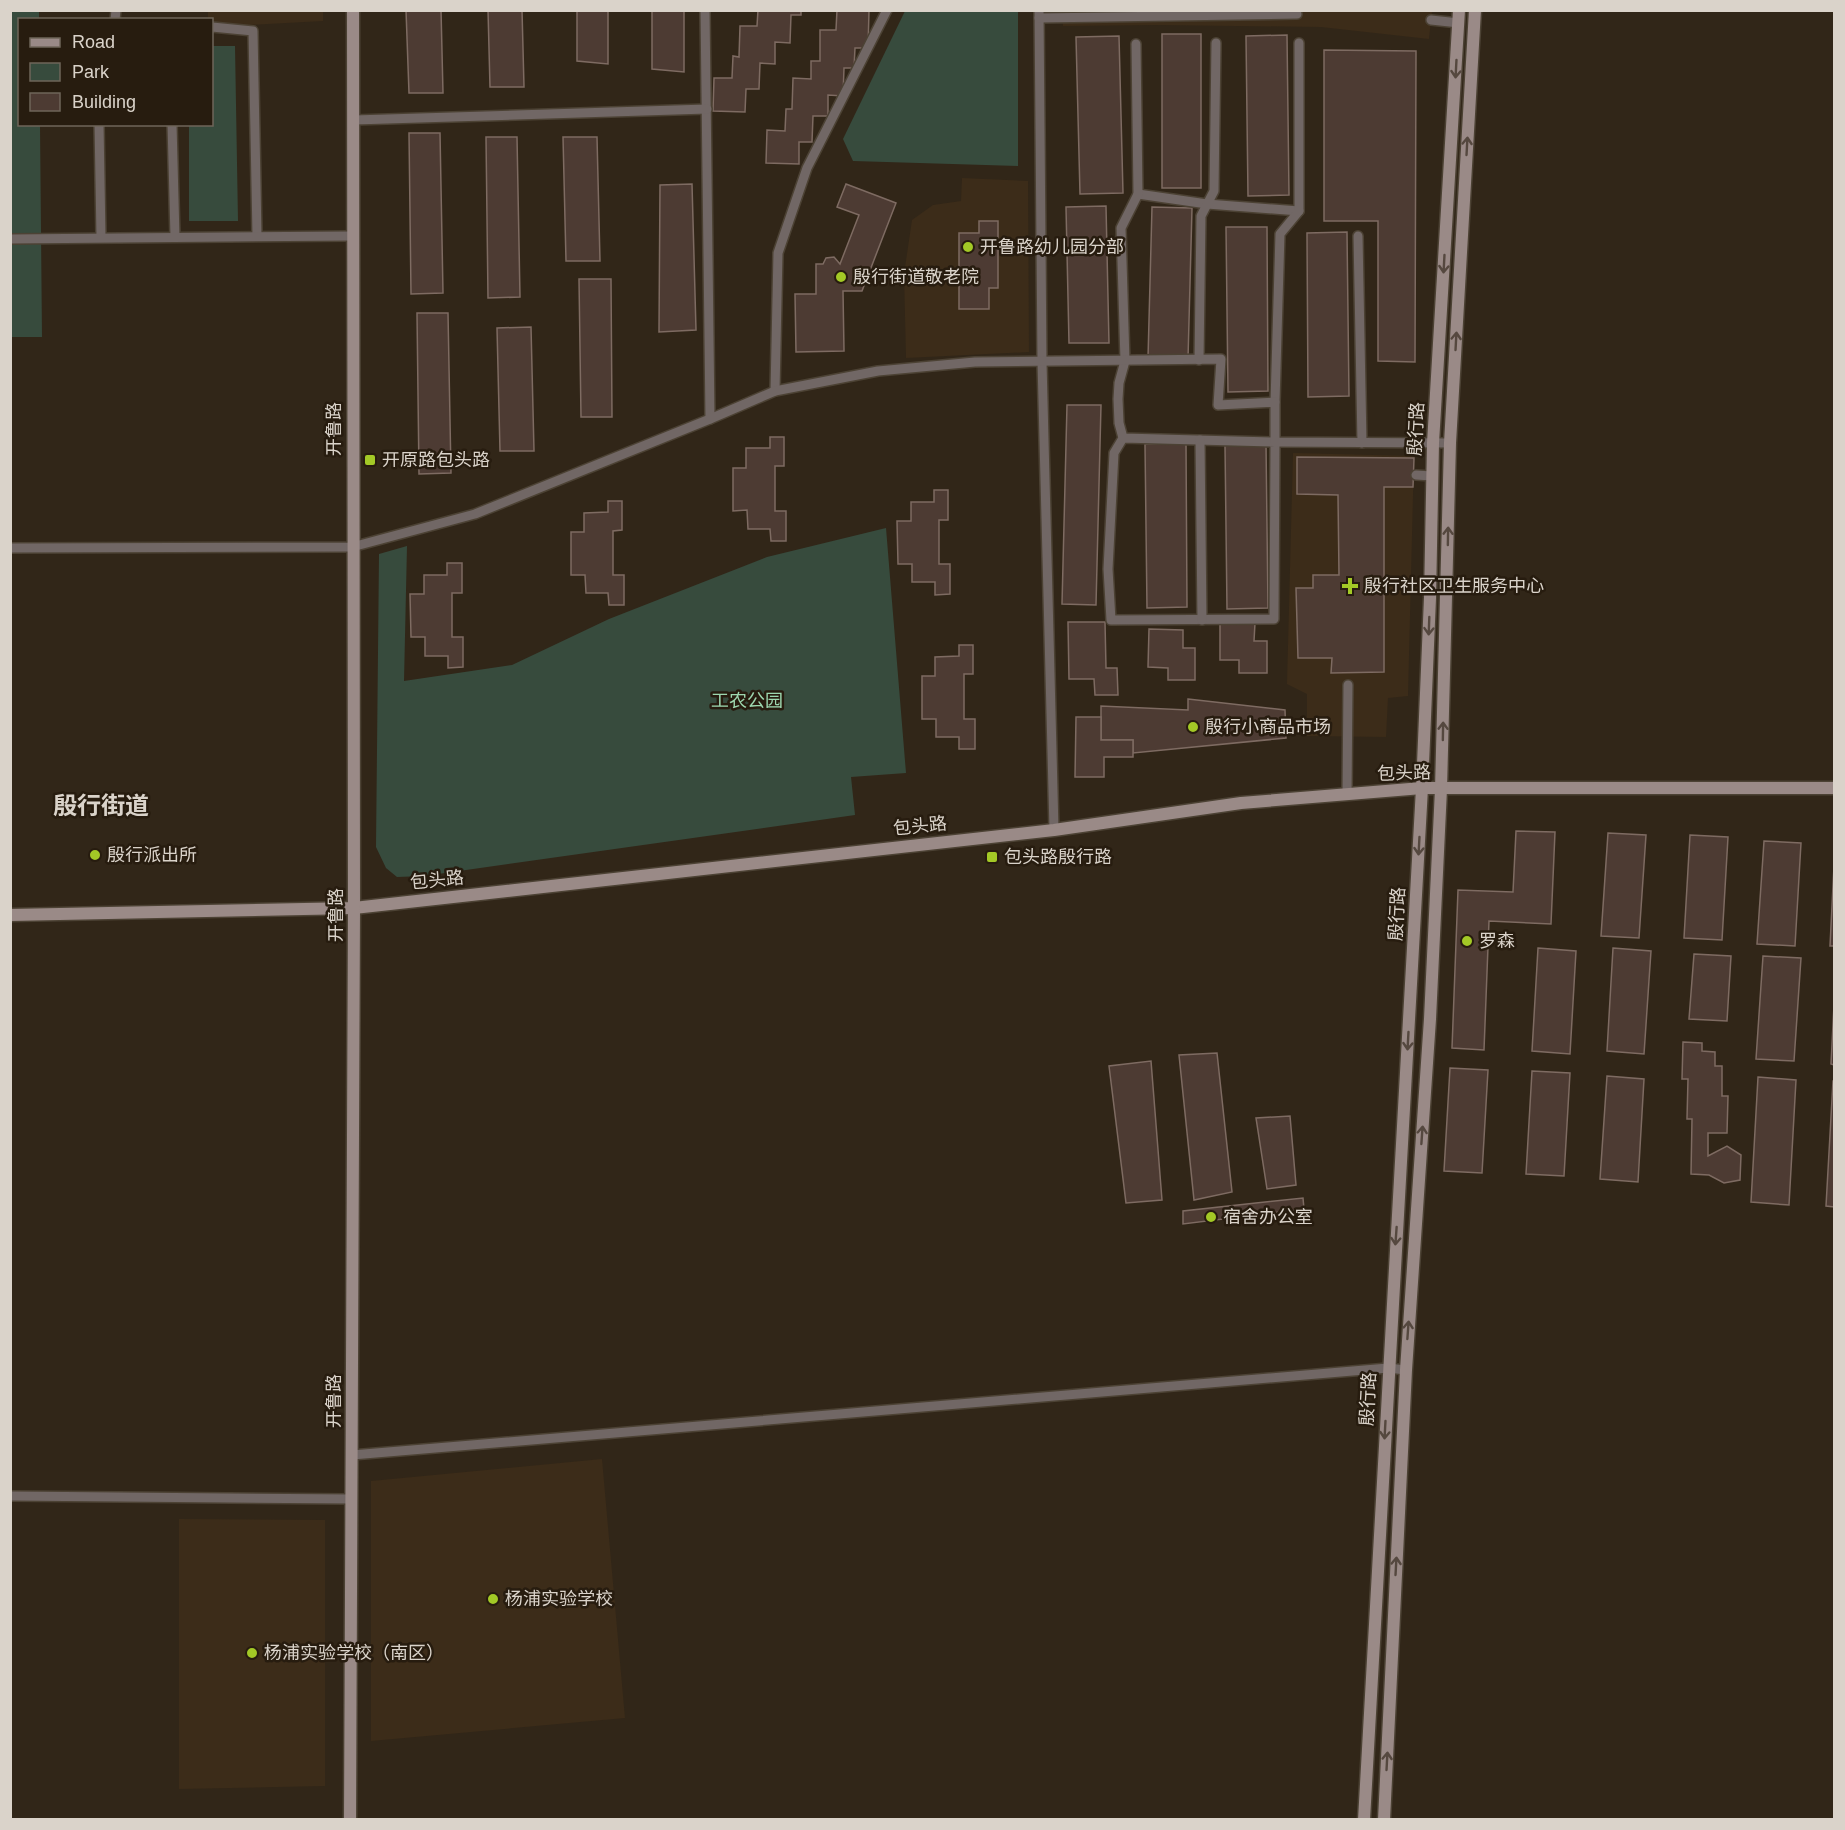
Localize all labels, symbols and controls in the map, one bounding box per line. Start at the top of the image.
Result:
legend [18,18,213,126]
text: Road [72,32,115,52]
one-way arrow [1450,58,1461,78]
text: Park [72,62,110,82]
text: Building [72,92,136,112]
one-way arrow [1462,137,1473,157]
place label: 开鲁路幼儿园分部 [980,237,1124,257]
marker: 开鲁路幼儿园分部 [961,240,975,254]
one-way arrow [1438,253,1449,273]
place label: 殷行街道敬老院 [853,267,979,287]
marker: 殷行街道敬老院 [834,270,848,284]
one-way arrow [1451,331,1462,351]
street label: 开鲁路 [324,402,344,456]
street label: 殷行路 [1405,402,1427,456]
place label: 开原路包头路 [382,450,490,470]
marker: 开原路包头路 [363,453,377,467]
one-way arrow [1442,526,1453,546]
place label: 殷行社区卫生服务中心 [1364,576,1544,596]
marker: 殷行社区卫生服务中心 [1341,577,1359,595]
one-way arrow [1423,616,1434,636]
park label: 工农公园 [711,691,783,711]
place label: 殷行小商品市场 [1205,717,1331,737]
marker: 殷行小商品市场 [1186,720,1200,734]
one-way arrow [1437,721,1448,741]
street label: 包头路 [1377,762,1431,784]
district label: 殷行街道 [53,792,149,819]
street label: 包头路 [892,813,948,839]
one-way arrow [1413,836,1424,856]
place label: 殷行派出所 [107,845,197,865]
place label: 包头路殷行路 [1004,847,1112,867]
marker: 殷行派出所 [88,848,102,862]
marker: 包头路殷行路 [985,850,999,864]
street label: 包头路 [409,867,465,893]
street label: 殷行路 [1386,887,1408,941]
street label: 开鲁路 [326,888,346,942]
place label: 罗森 [1479,931,1515,951]
marker: 罗森 [1460,934,1474,948]
one-way arrow [1402,1031,1413,1051]
one-way arrow [1417,1126,1428,1146]
place label: 宿舍办公室 [1223,1207,1313,1227]
marker: 宿舍办公室 [1204,1210,1218,1224]
one-way arrow [1391,1225,1402,1245]
one-way arrow [1403,1320,1414,1340]
street label: 殷行路 [1357,1372,1379,1426]
street label: 开鲁路 [324,1374,344,1428]
one-way arrow [1379,1420,1390,1440]
one-way arrow [1391,1557,1402,1577]
place label: 杨浦实验学校 [505,1589,613,1609]
marker: 杨浦实验学校 [486,1592,500,1606]
place label: 杨浦实验学校（南区） [264,1643,444,1663]
marker: 杨浦实验学校（南区） [245,1646,259,1660]
one-way arrow [1382,1752,1393,1772]

